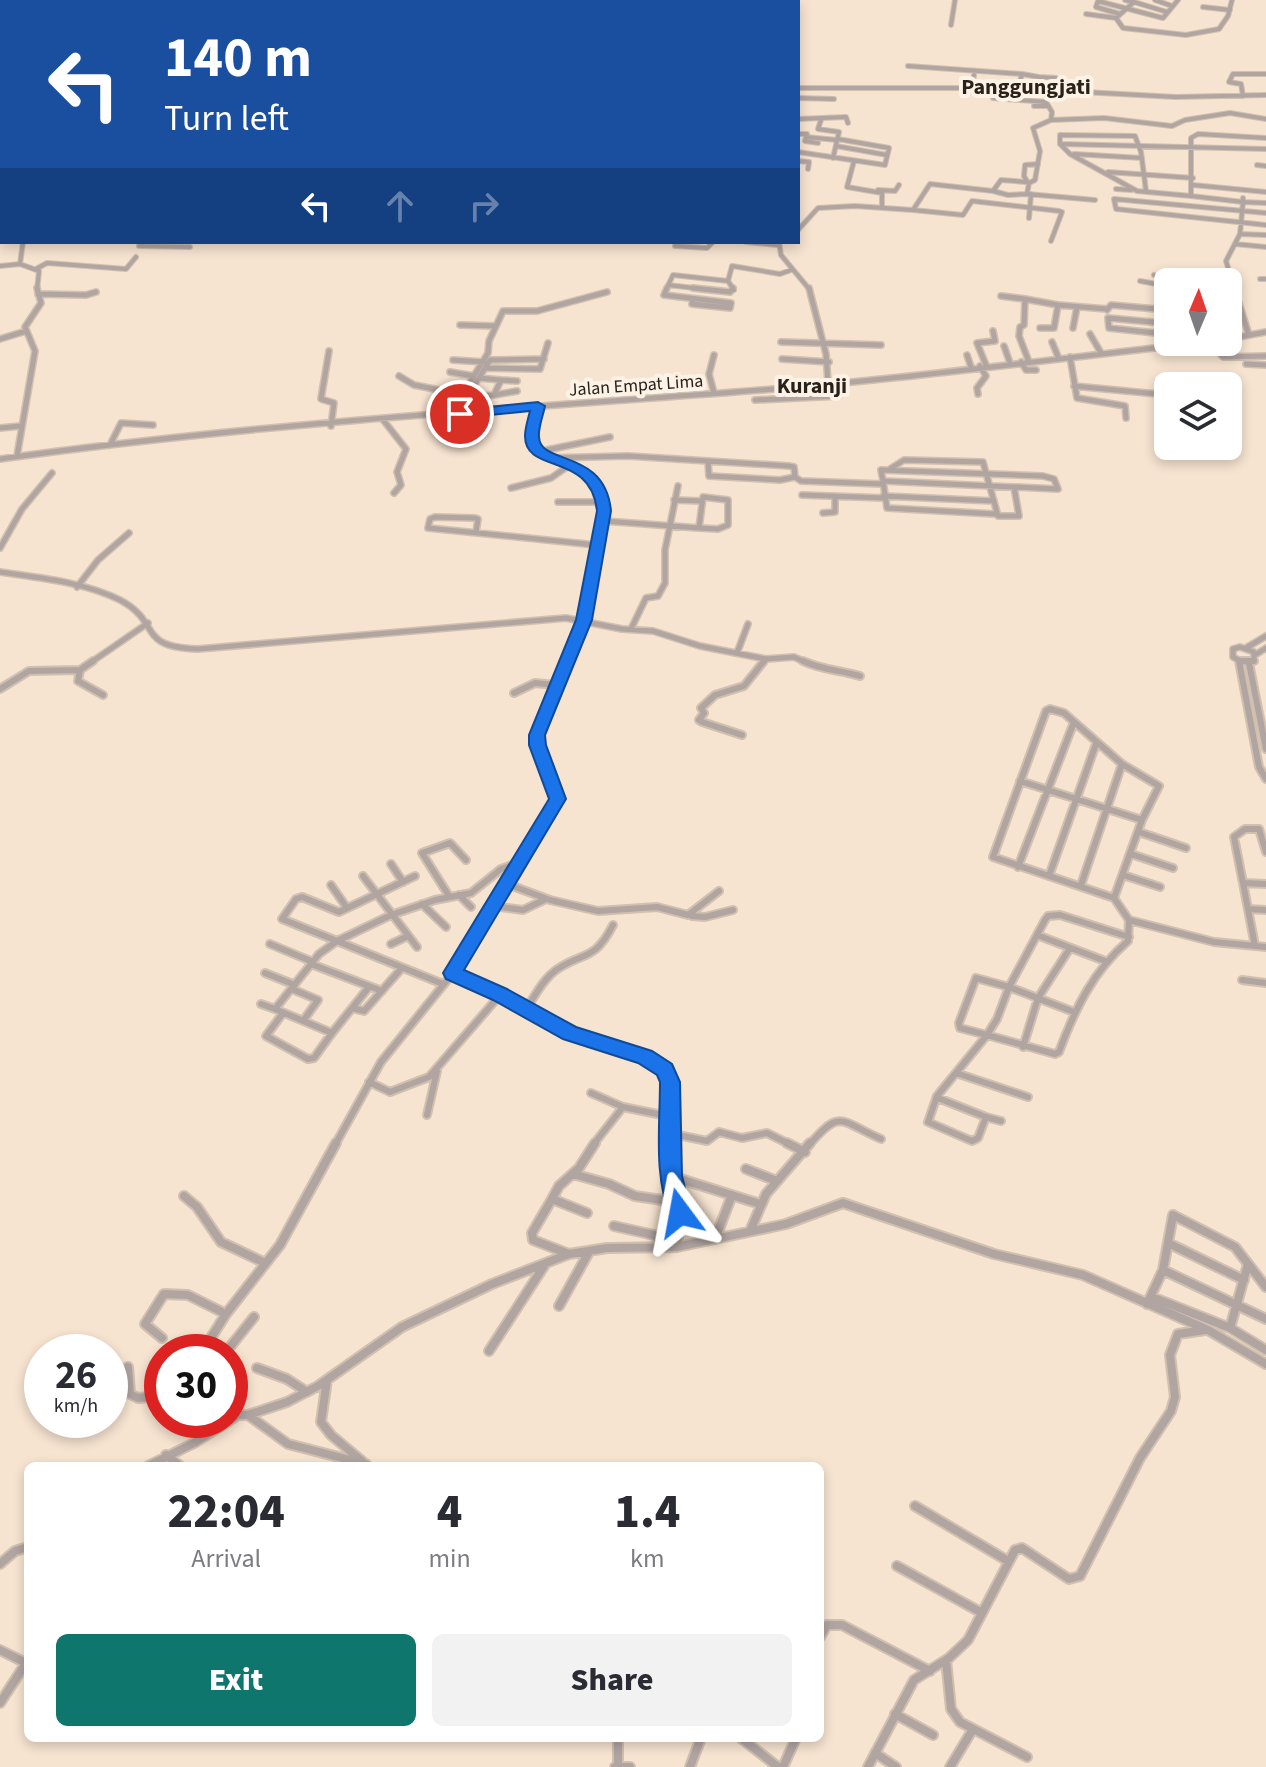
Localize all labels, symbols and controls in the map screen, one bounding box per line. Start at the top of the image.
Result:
text: 140 m [164,19,312,98]
icon: left [32,32,136,136]
district label: Panggungjati [961,71,1091,103]
text: Turn left [164,93,289,144]
icon: left [294,184,338,228]
icon: ahead [378,184,422,228]
icon: right [462,184,506,228]
north arrow [1154,268,1242,356]
map controls [1154,268,1242,460]
street label: Jalan Empat Lima [568,368,704,403]
district label: Kuranji [777,370,847,402]
button: layers [1154,372,1242,460]
pin [426,380,494,448]
icon: arrive [438,392,482,436]
position arrow [638,1171,722,1255]
speed limit sign: 30 [144,1334,248,1438]
text: 26 [55,1347,97,1404]
text: km/h [54,1392,98,1420]
text: 22:04 [168,1478,285,1546]
text: 4 [437,1478,462,1546]
text: 1.4 [614,1478,680,1546]
text: Arrival [191,1540,261,1577]
text: min [429,1540,471,1577]
text: km [630,1540,665,1577]
button: Exit [56,1634,416,1726]
button: Share [432,1634,792,1726]

